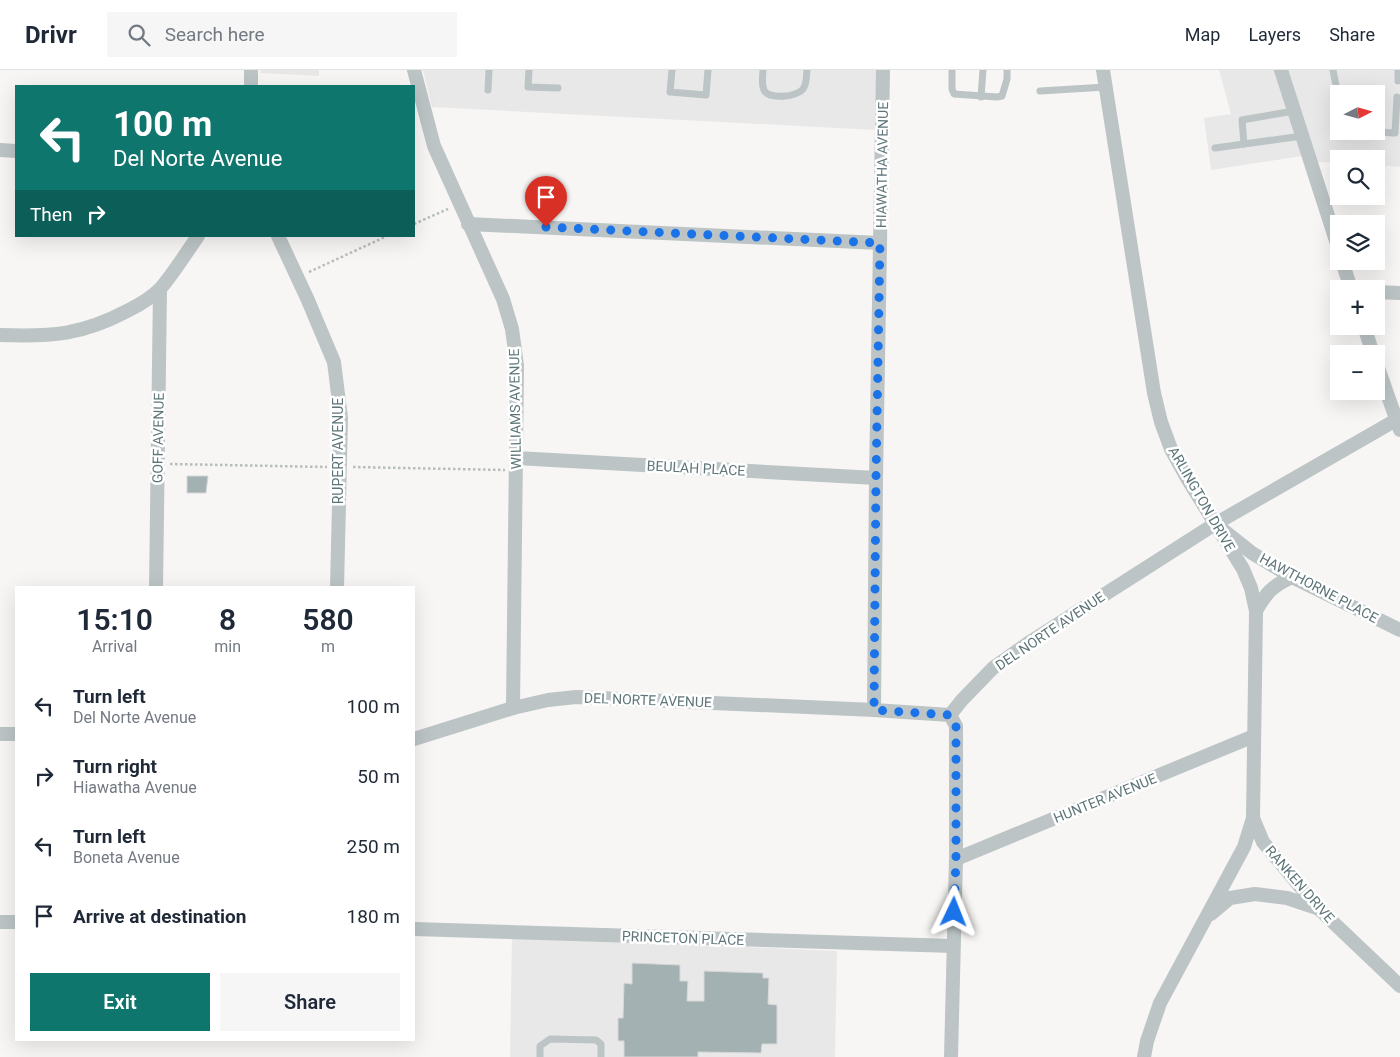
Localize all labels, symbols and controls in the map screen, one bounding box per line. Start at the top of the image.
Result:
search box [107,12,457,57]
text: Drivr [25,21,77,49]
icon: search [125,21,153,49]
text: Search here [165,23,265,46]
text: Map [1185,24,1220,45]
text: Layers [1248,24,1301,45]
text: Share [1329,24,1375,45]
north arrow [1330,85,1385,140]
map controls [1330,85,1385,400]
street label: HIAWATHA AVENUE [873,102,891,228]
text: 100 m [113,104,212,145]
icon: left [30,105,95,170]
text: Del Norte Avenue [113,146,282,171]
button: search [1330,150,1385,205]
pin [525,176,567,227]
icon: arrive [532,183,560,211]
icon: right [82,200,110,228]
text: Then [30,203,72,226]
button: layers [1330,215,1385,270]
button: + [1330,280,1385,335]
button: − [1330,345,1385,400]
street label: WILLIAMS AVENUE [506,348,524,470]
street label: GOFF AVENUE [149,393,167,483]
street label: RUPERT AVENUE [330,398,346,504]
street label: ARLINGTON DRIVE [1165,444,1239,554]
street label: BEULAH PLACE [646,457,746,479]
street label: HAWTHORNE PLACE [1257,550,1381,626]
street label: DEL NORTE AVENUE [992,589,1108,673]
text: 15:10 [76,602,153,637]
text: 8 [219,602,236,637]
text: 580 [302,602,354,637]
text: Arrival [92,637,137,656]
text: min [214,637,241,656]
text: m [321,637,335,656]
text: Turn left [73,685,146,708]
street label: DEL NORTE AVENUE [584,690,712,710]
icon: left [30,692,58,720]
text: 100 m [347,695,400,718]
text: Del Norte Avenue [73,708,196,727]
text: Turn right [73,755,157,778]
icon: right [30,762,58,790]
text: 50 m [357,765,400,788]
street label: HUNTER AVENUE [1051,770,1159,826]
text: Hiawatha Avenue [73,778,197,797]
text: Turn left [73,825,146,848]
icon: left [30,832,58,860]
text: 250 m [347,835,400,858]
street label: RANKEN DRIVE [1262,842,1338,926]
text: Boneta Avenue [73,848,180,867]
position arrow [927,885,979,937]
icon: arrive [30,902,58,930]
text: Arrive at destination [73,905,246,928]
text: 180 m [347,905,400,928]
street label: PRINCETON PLACE [622,928,744,948]
button: Exit [30,973,210,1031]
button: Share [220,973,400,1031]

